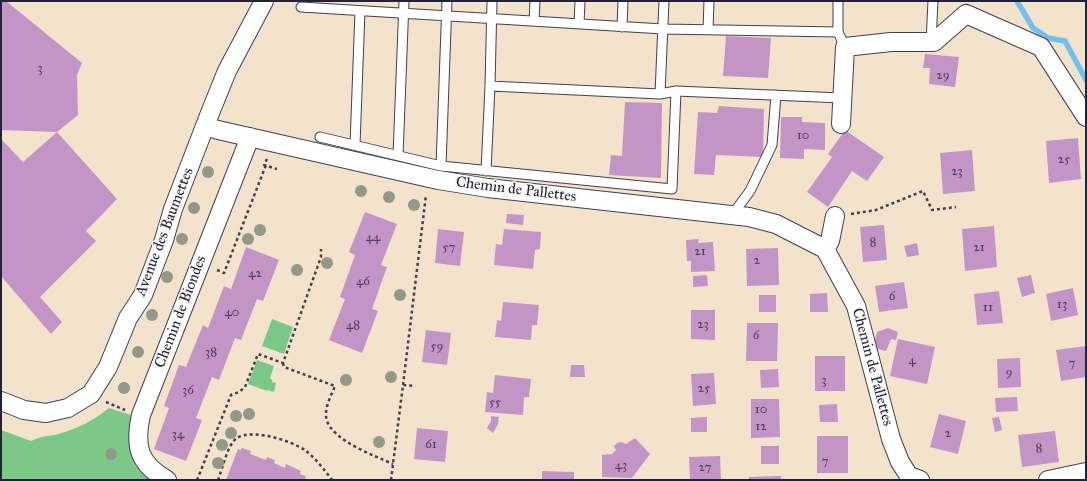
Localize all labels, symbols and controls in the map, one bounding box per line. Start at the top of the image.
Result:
house number: 3 [37,61,43,77]
house number: 29 [936,68,950,84]
house number: 10 [797,128,809,144]
house number: 25 [1058,152,1070,168]
house number: 23 [951,164,963,180]
street label: Avenue des Baumettes [132,165,198,299]
street label: Chemin de Pallettes [455,174,577,206]
house number: 44 [366,230,380,246]
house number: 8 [870,235,876,251]
house number: 57 [443,240,455,256]
house number: 21 [973,240,985,256]
house number: 21 [694,244,706,260]
street label: Chemin de Biondes [151,253,211,371]
house number: 2 [754,253,760,269]
house number: 42 [248,266,262,282]
house number: 46 [356,274,370,290]
house number: 6 [889,289,895,305]
house number: 13 [1057,297,1067,313]
house number: 11 [983,300,993,316]
house number: 40 [225,305,239,321]
street label: Chemin de Pallettes [848,306,896,428]
house number: 23 [697,317,709,333]
house number: 48 [346,318,360,334]
house number: 6 [753,328,759,344]
house number: 59 [430,339,444,355]
house number: 38 [205,345,217,361]
house number: 4 [908,353,916,369]
house number: 7 [1069,356,1075,372]
house number: 9 [1006,365,1012,381]
house number: 3 [821,373,827,389]
house number: 25 [698,381,710,397]
house number: 36 [182,383,194,399]
house number: 55 [489,395,501,411]
house number: 10 [755,402,767,418]
house number: 12 [755,419,767,435]
house number: 2 [945,426,951,442]
house number: 34 [172,427,184,443]
house number: 61 [425,437,437,453]
house number: 8 [1036,441,1042,457]
house number: 7 [822,454,828,470]
house number: 43 [615,458,627,474]
house number: 27 [698,460,712,476]

